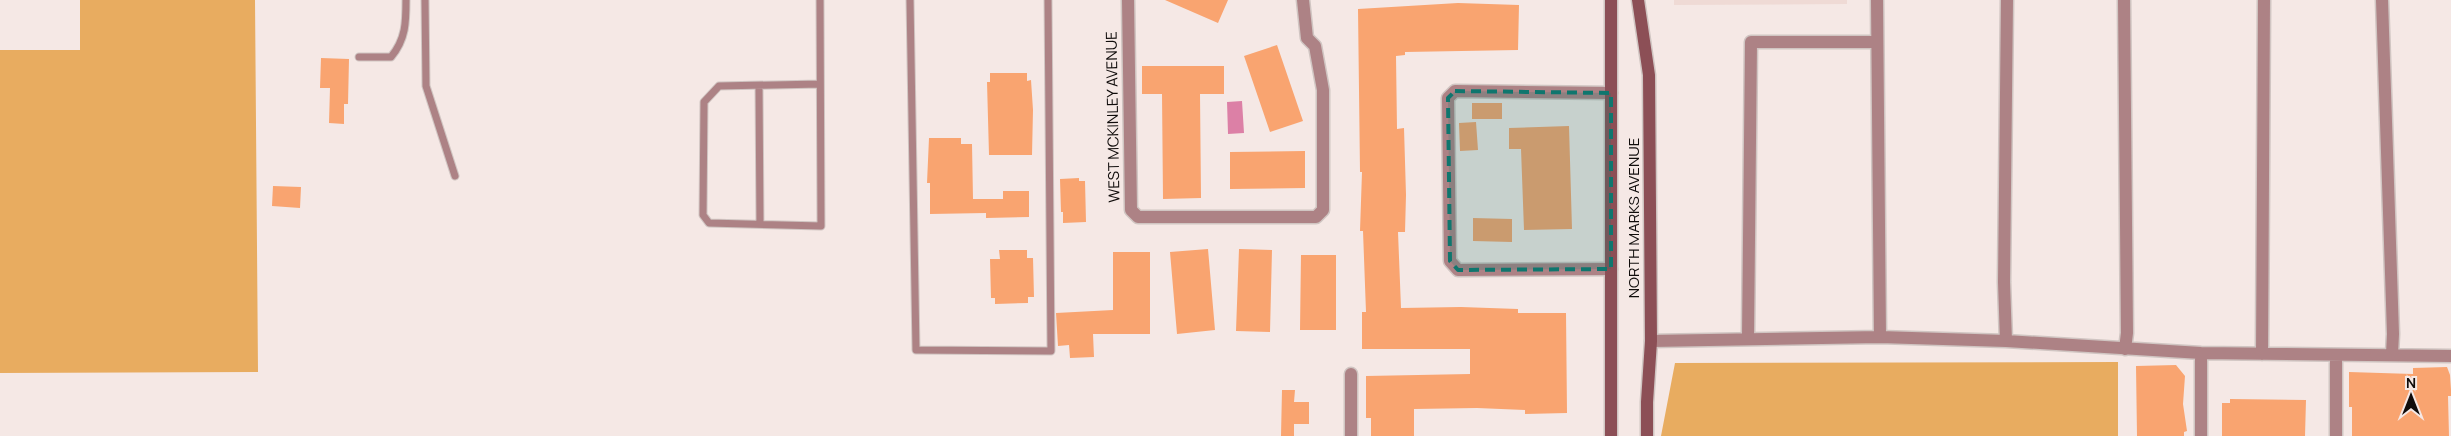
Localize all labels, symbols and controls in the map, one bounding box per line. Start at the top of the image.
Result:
street label: WEST MCKINLEY AVENUE [1101,31,1124,203]
street label: NORTH MARKS AVENUE [1623,138,1644,298]
north arrow [2386,371,2436,421]
text: N [2406,373,2416,392]

